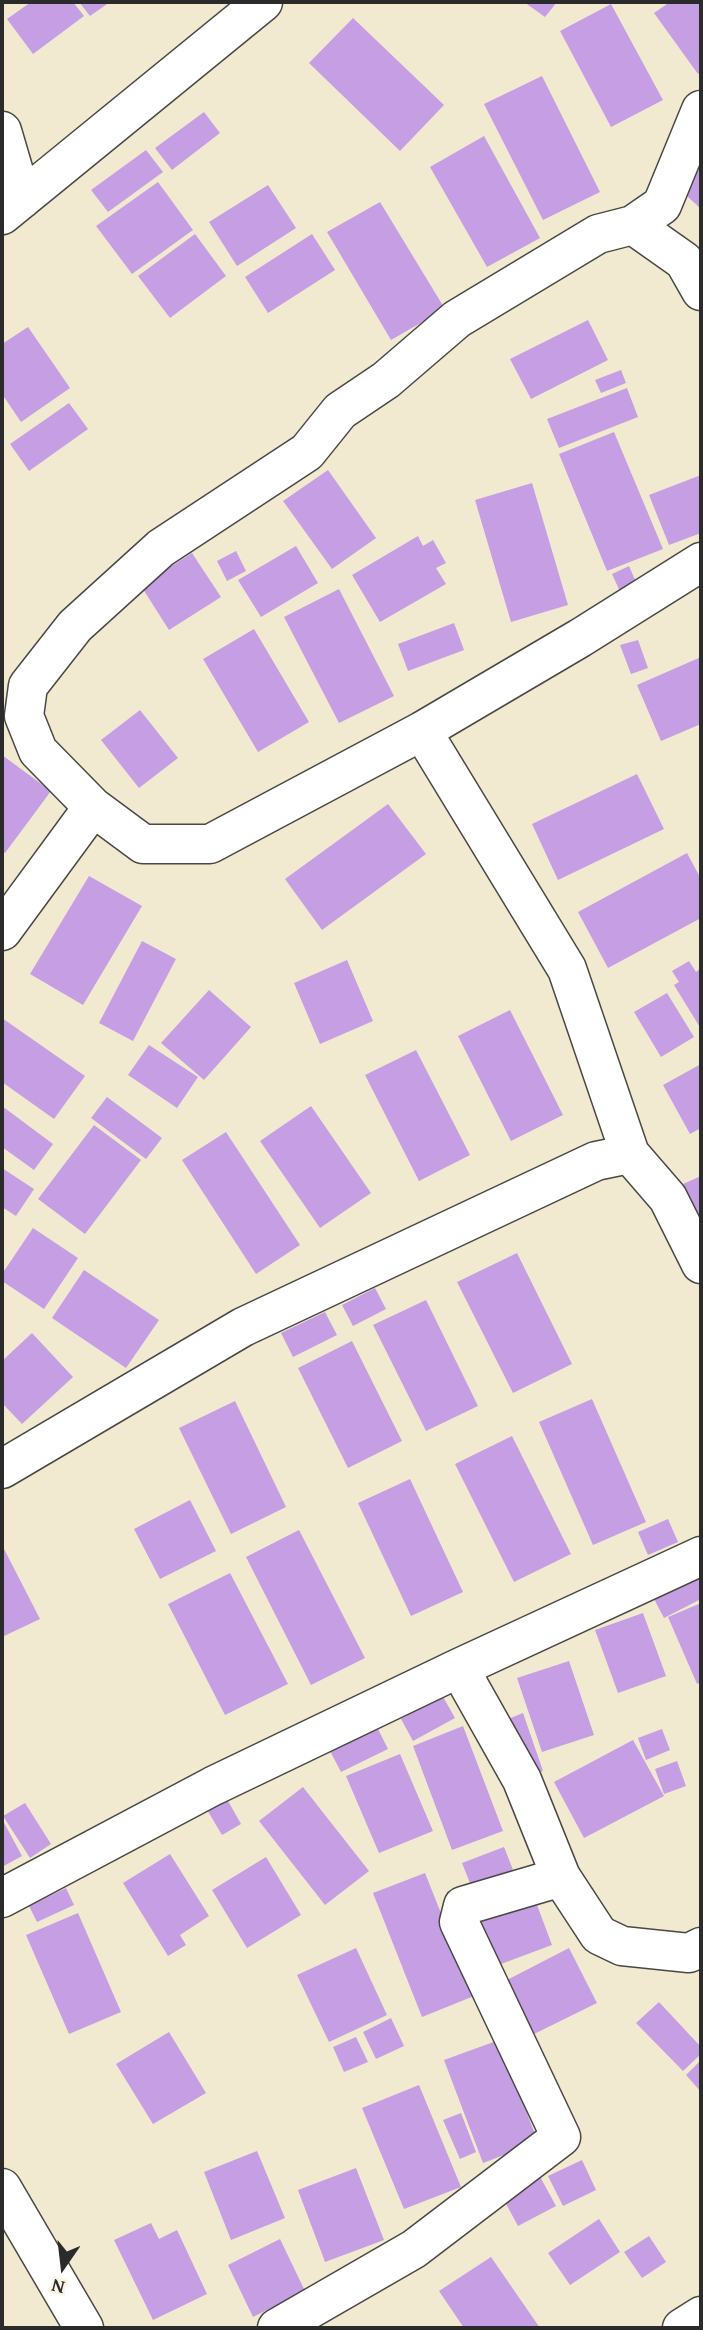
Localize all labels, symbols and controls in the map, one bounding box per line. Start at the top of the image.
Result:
north arrow [28,2232,98,2302]
text: N [48,2272,67,2302]

